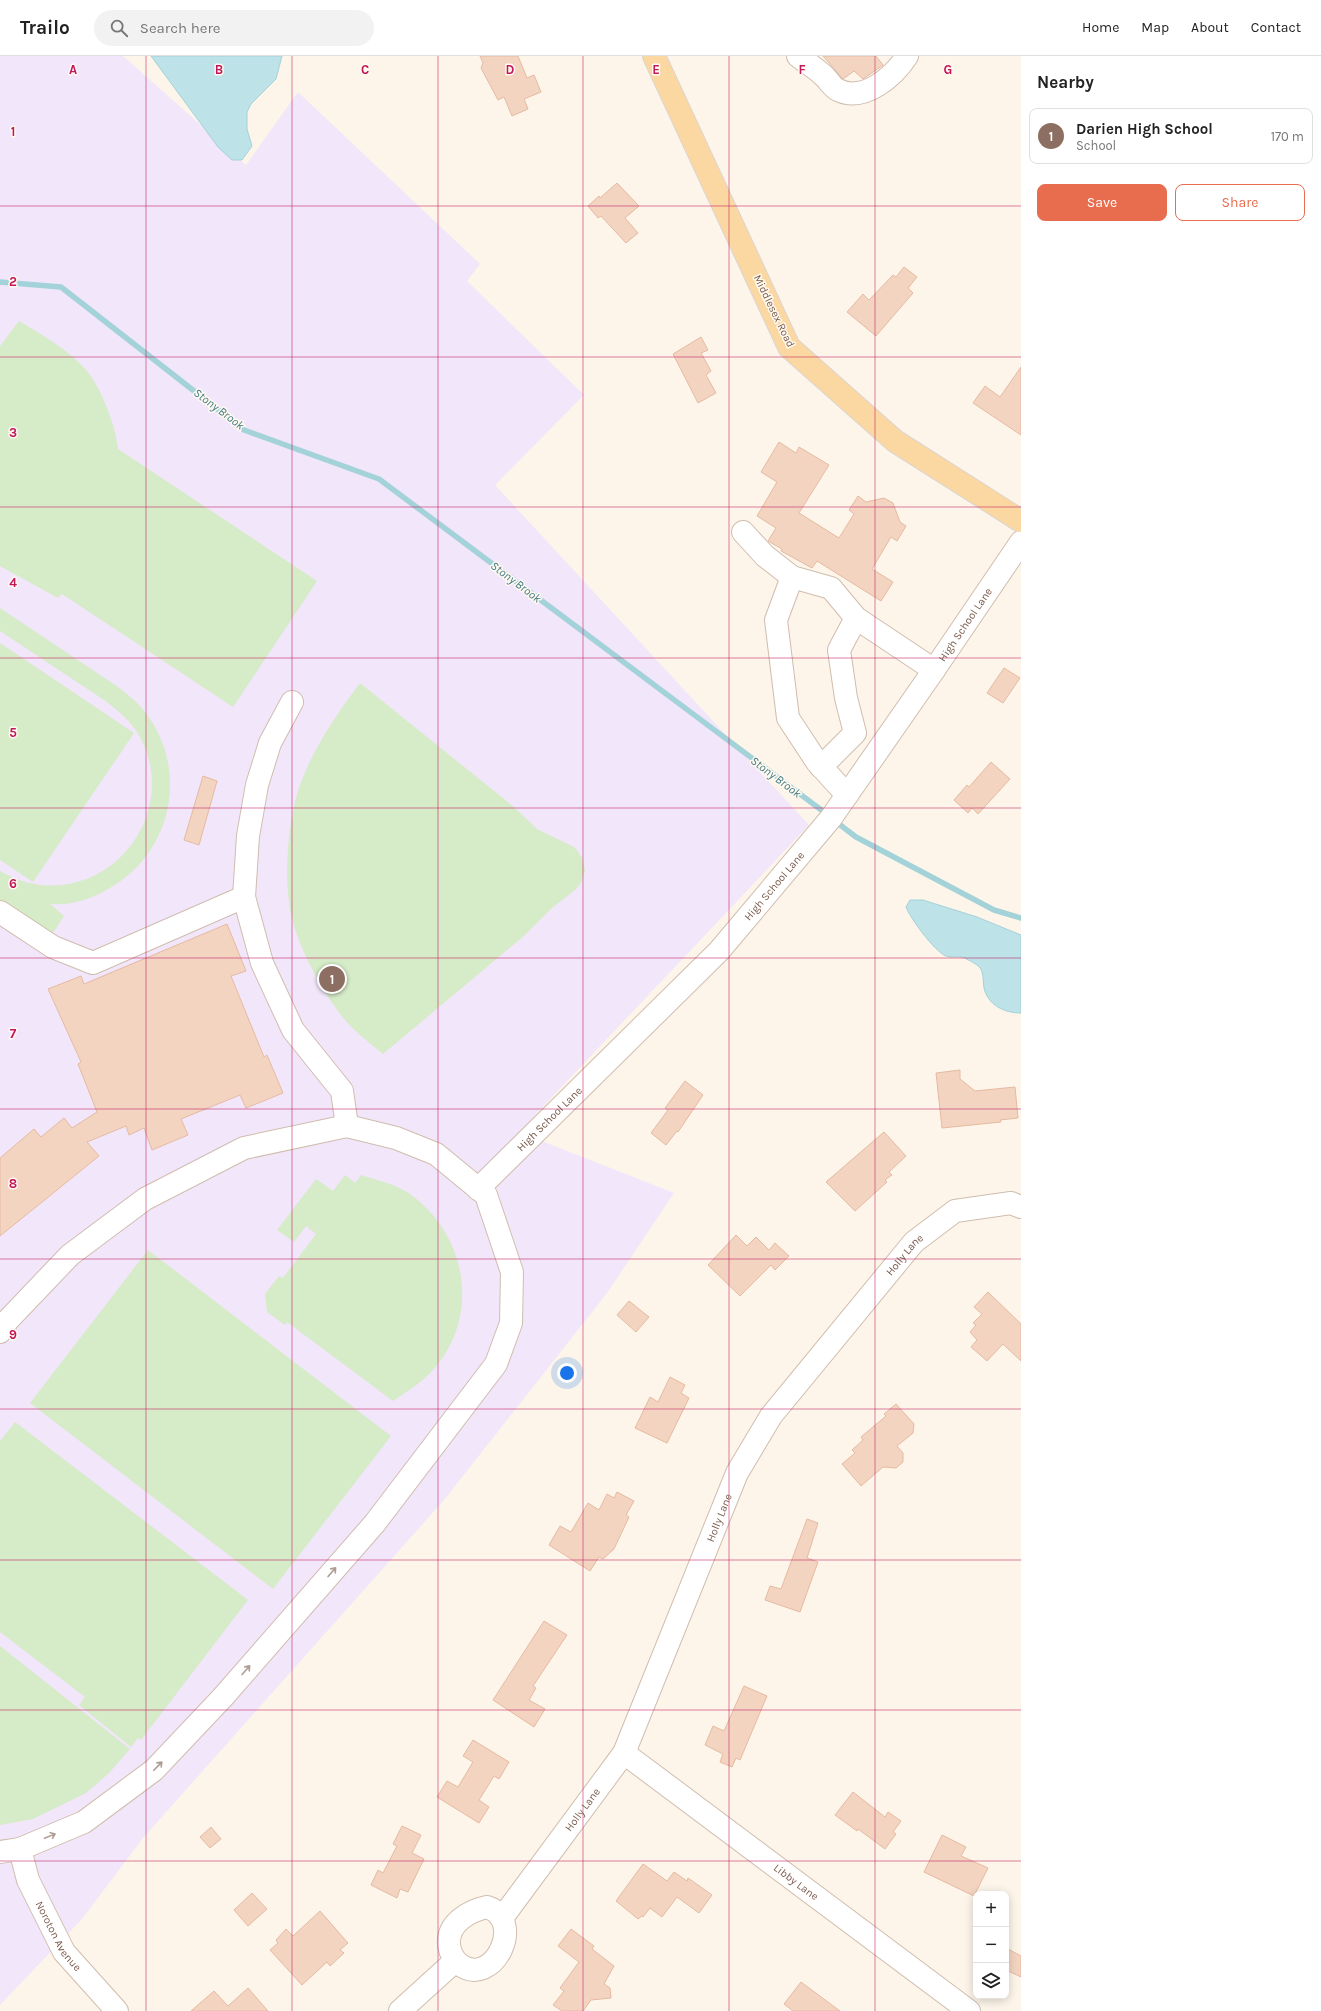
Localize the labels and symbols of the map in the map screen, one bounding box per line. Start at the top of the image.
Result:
text: A [69,62,77,77]
text: B [215,62,223,77]
text: C [361,62,369,77]
text: D [506,62,515,77]
text: E [652,62,660,77]
text: F [798,62,806,77]
text: G [944,62,952,77]
text: 1 [11,124,15,139]
street label: Middlesex Road [751,272,797,350]
text: 2 [9,274,17,289]
water label: Stony Brook [191,386,248,433]
text: 3 [9,425,17,440]
water label: Stony Brook [488,559,545,606]
text: 4 [9,575,17,590]
street label: High School Lane [935,585,995,664]
text: 5 [9,725,17,740]
water label: Stony Brook [748,754,805,801]
street label: High School Lane [741,848,807,923]
text: 6 [9,876,17,891]
pin: 1 [319,964,345,994]
text: 7 [10,1026,17,1041]
street label: High School Lane [514,1084,585,1154]
text: 8 [9,1176,17,1191]
street label: Holly Lane [883,1231,926,1278]
text: 9 [9,1327,17,1342]
your location [557,1363,577,1383]
street label: Holly Lane [703,1491,735,1544]
one-way arrow [327,1567,336,1577]
one-way arrow [242,1665,251,1675]
one-way arrow [153,1761,163,1771]
street label: Holly Lane [562,1785,603,1834]
one-way arrow [44,1832,56,1840]
street label: Libby Lane [771,1861,821,1903]
street label: Noroton Avenue [33,1899,84,1974]

